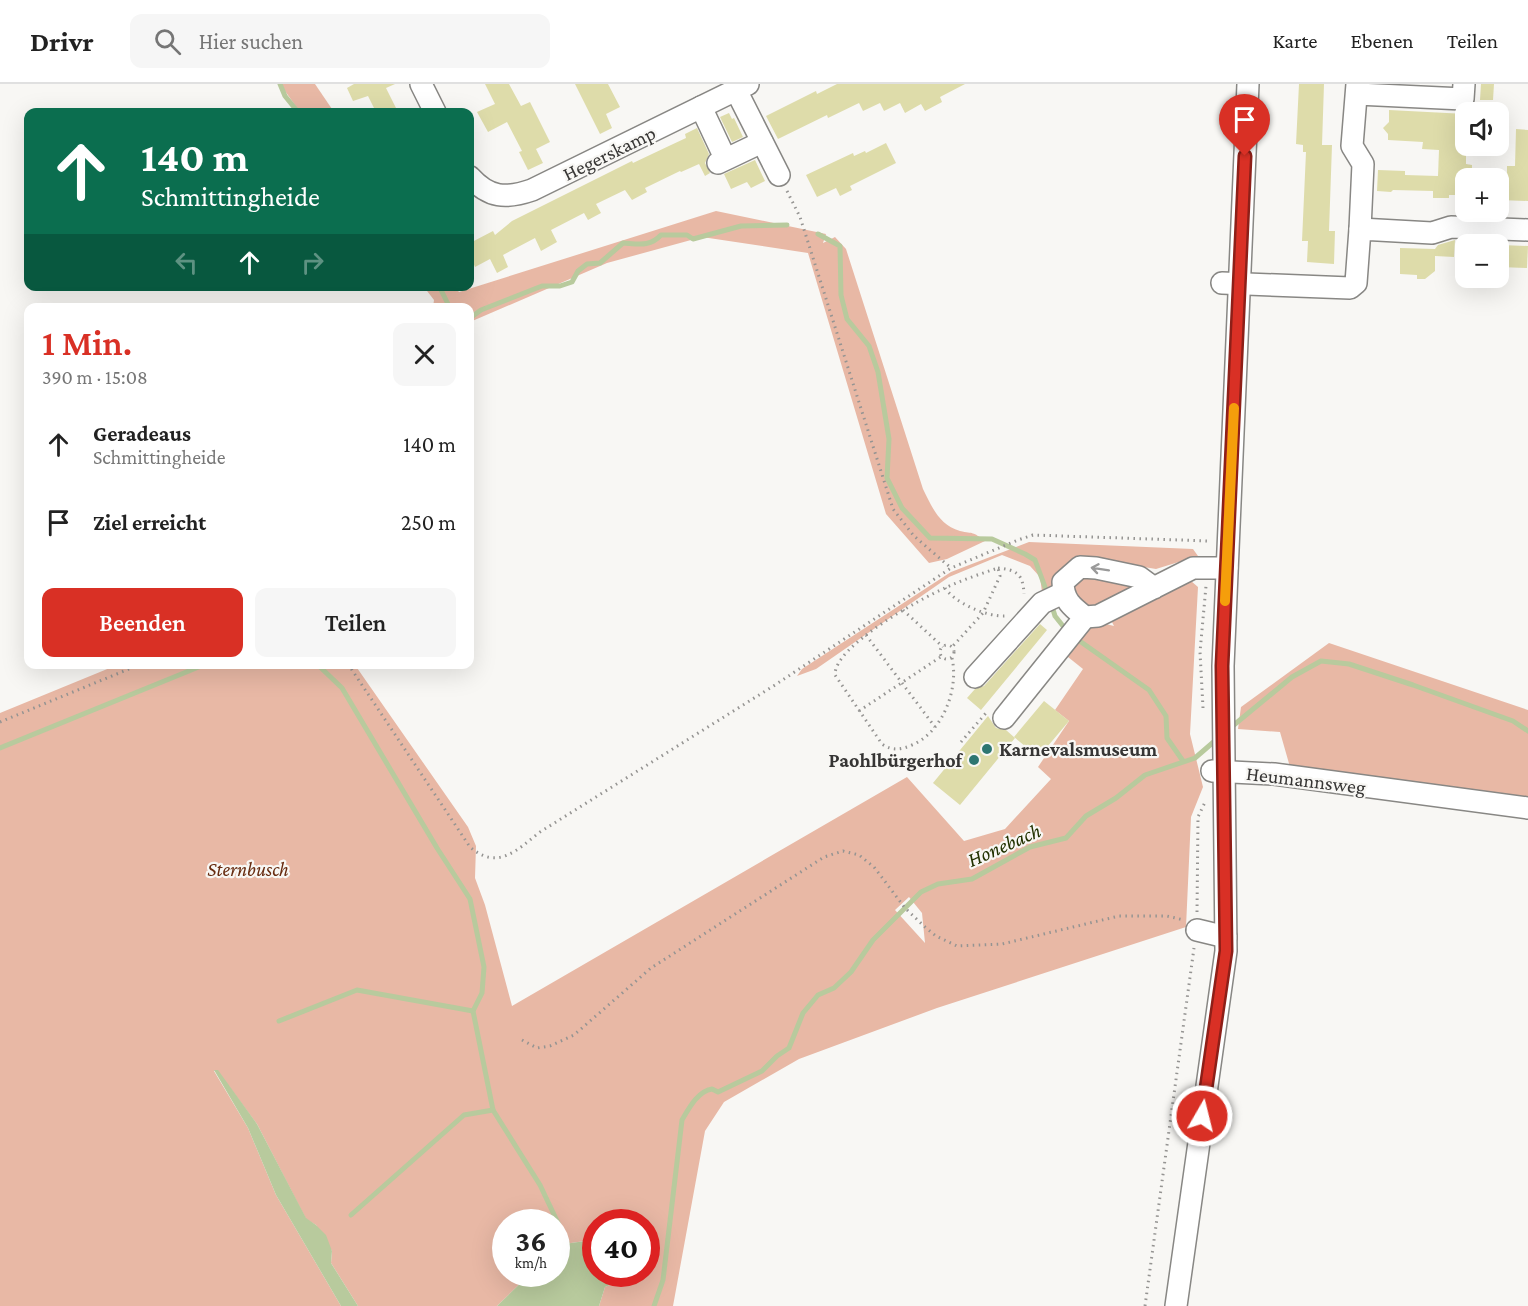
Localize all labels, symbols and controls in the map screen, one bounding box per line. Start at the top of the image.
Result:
search box [130,14,550,68]
icon: search [151,25,184,58]
text: Drivr [30,26,94,57]
text: Hier suchen [199,29,303,54]
text: Karte [1272,29,1318,53]
text: Ebenen [1351,29,1414,53]
text: Teilen [1447,29,1498,53]
pin [1219,94,1270,156]
map controls [1455,102,1509,288]
button: sound [1455,102,1509,156]
icon: arrive [1228,103,1261,136]
street label: Hegerskamp [559,121,659,186]
icon: ahead [42,132,120,210]
text: 140 m [141,133,249,180]
button: + [1455,168,1509,222]
text: Schmittingheide [141,182,320,212]
button: − [1455,234,1509,288]
icon: left [170,246,203,279]
icon: ahead [233,246,266,279]
icon: right [296,246,329,279]
text: 1 Min. [42,323,132,363]
button: close [393,323,456,386]
text: 390 m · 15:08 [42,366,148,388]
text: Geradeaus [93,421,191,446]
icon: ahead [42,428,75,461]
text: 140 m [403,432,456,457]
text: Schmittingheide [93,446,226,468]
icon: arrive [42,506,75,539]
text: Ziel erreicht [93,510,206,535]
text: 250 m [401,510,456,535]
one-way arrow [1091,564,1110,575]
button: Beenden [42,588,243,657]
button: Teilen [255,588,456,657]
place label: Karnevalsmuseum [999,738,1157,760]
marker: Karnevalsmuseum [980,742,994,756]
place label: Paohlbürgerhof [828,749,964,771]
marker: Paohlbürgerhof [967,753,981,767]
street label: Heumannsweg [1245,762,1367,799]
water label: Honebach [964,818,1044,872]
park label: Sternbusch [207,858,289,880]
position arrow [1170,1084,1234,1148]
speed limit sign: 40 [582,1209,660,1287]
text: 36 [515,1224,547,1257]
text: km/h [515,1255,547,1271]

